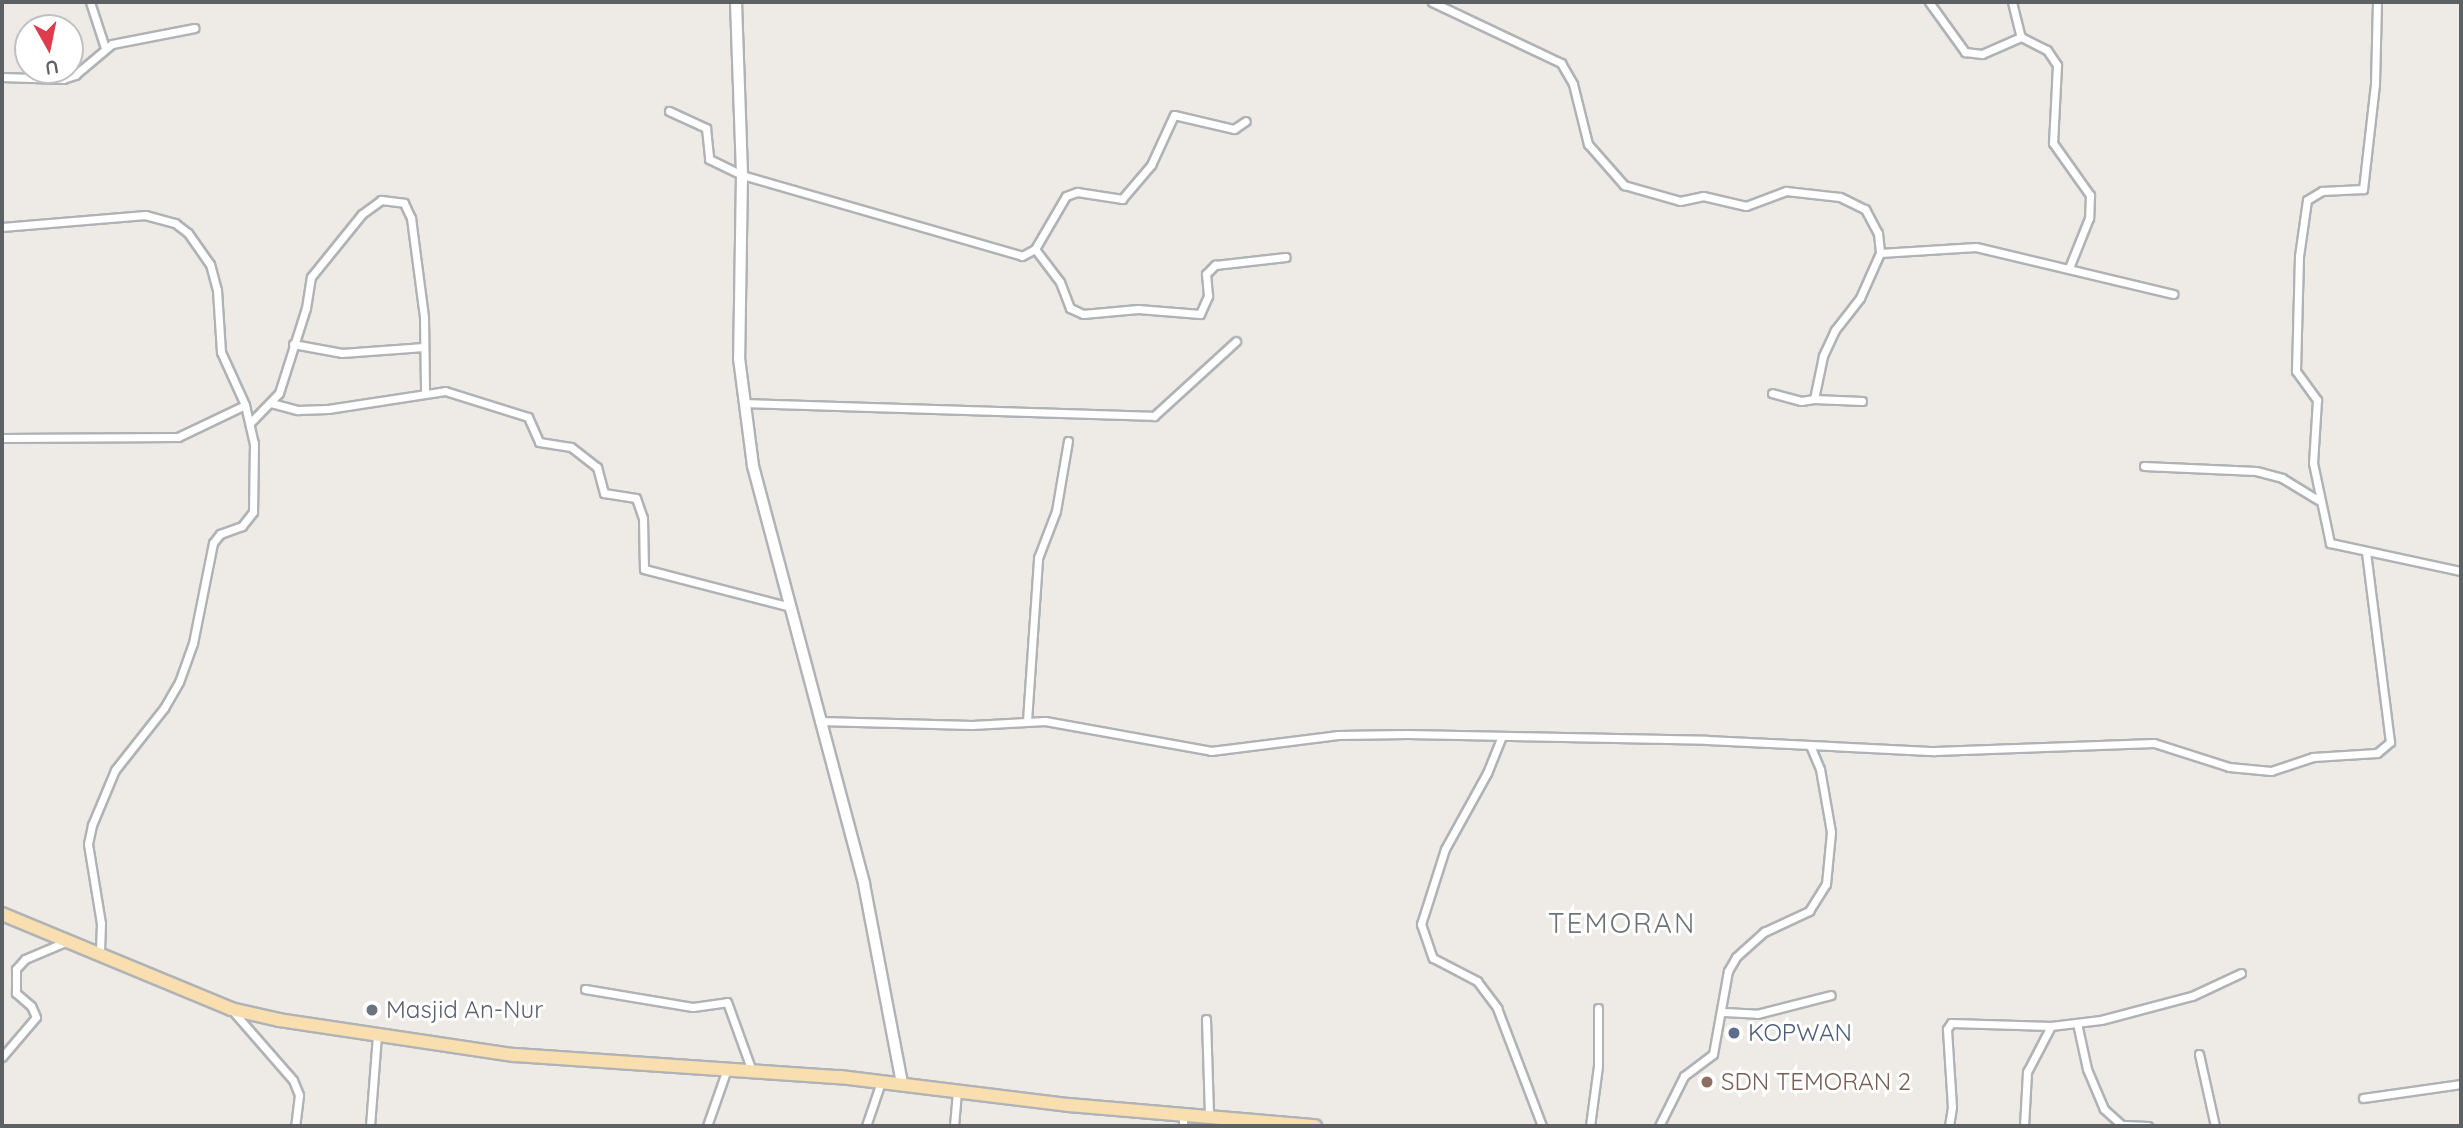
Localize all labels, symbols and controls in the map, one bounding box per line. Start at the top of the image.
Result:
north arrow [14,14,84,84]
text: U [43,55,60,81]
district label: TEMORAN [1549,906,1695,940]
place label: Masjid An-Nur [386,996,543,1024]
marker: Masjid An-Nur [364,1002,380,1018]
place label: KOPWAN [1748,1019,1852,1047]
marker: KOPWAN [1726,1025,1742,1041]
place label: SDN TEMORAN 2 [1721,1068,1911,1096]
marker: SDN TEMORAN 2 [1699,1074,1715,1090]

